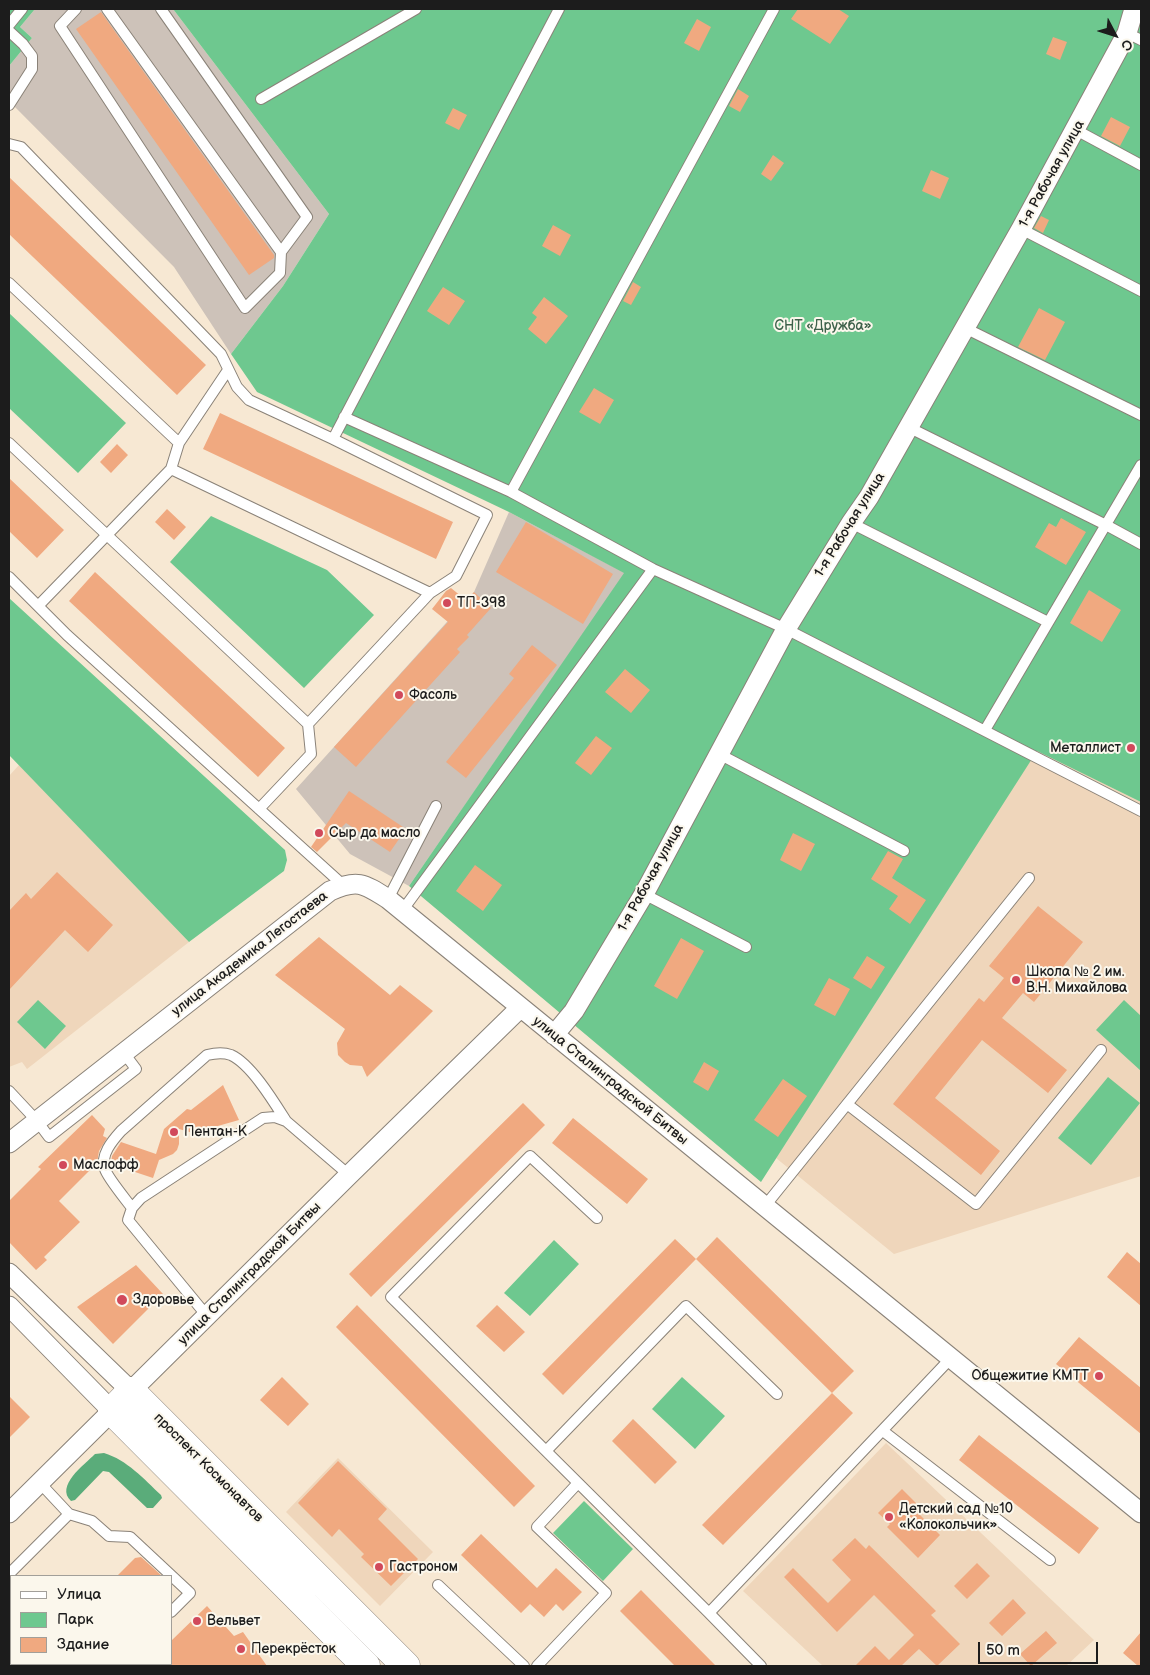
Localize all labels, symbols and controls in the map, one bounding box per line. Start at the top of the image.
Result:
north arrow [1090,10,1140,60]
text: С [1117,36,1137,54]
street label: 1-я Рабочая улица [1016,117,1088,231]
park label: СНТ «Дружба» [775,318,871,334]
street label: 1-я Рабочая улица [811,470,889,580]
place label: ТП-398 [457,595,506,611]
marker: ТП-398 [441,597,453,609]
place label: Фасоль [409,687,457,703]
marker: Фасоль [393,689,405,701]
place label: Металлист [1050,740,1121,756]
marker: Металлист [1125,742,1137,754]
street label: 1-я Рабочая улица [615,821,687,935]
place label: Сыр да масло [329,825,420,841]
marker: Сыр да масло [313,827,325,839]
street label: улица Академика Легостаева [169,888,331,1020]
place label: Школа № 2 им. В.Н. Михайлова [1026,964,1127,996]
marker: Школа № 2 им. В.Н. Михайлова [1010,974,1022,986]
street label: улица Сталинградской Битвы [529,1013,691,1149]
place label: Пентан-К [184,1124,247,1140]
marker: Пентан-К [168,1126,180,1138]
place label: Маслофф [73,1157,139,1173]
marker: Маслофф [57,1159,69,1171]
street label: улица Сталинградской Битвы [175,1199,325,1349]
place label: Здоровье [133,1292,194,1308]
marker: Здоровье [115,1293,129,1307]
place label: Общежитие КМТТ [972,1368,1089,1384]
marker: Общежитие КМТТ [1093,1370,1105,1382]
street label: проспект Космонавтов [150,1410,266,1526]
place label: Детский сад №10 «Колокольчик» [899,1501,1013,1534]
marker: Детский сад №10 «Колокольчик» [883,1511,895,1523]
place label: Гастроном [389,1559,458,1575]
marker: Гастроном [373,1561,385,1573]
legend [10,1575,172,1665]
text: Улица [57,1585,101,1604]
text: Парк [57,1610,94,1629]
place label: Вельвет [207,1613,260,1629]
marker: Вельвет [191,1615,203,1627]
scale bar [980,1632,1100,1664]
text: Здание [57,1635,109,1654]
place label: Перекрёсток [251,1641,336,1657]
text: 50 m [986,1641,1020,1660]
marker: Перекрёсток [235,1643,247,1655]

